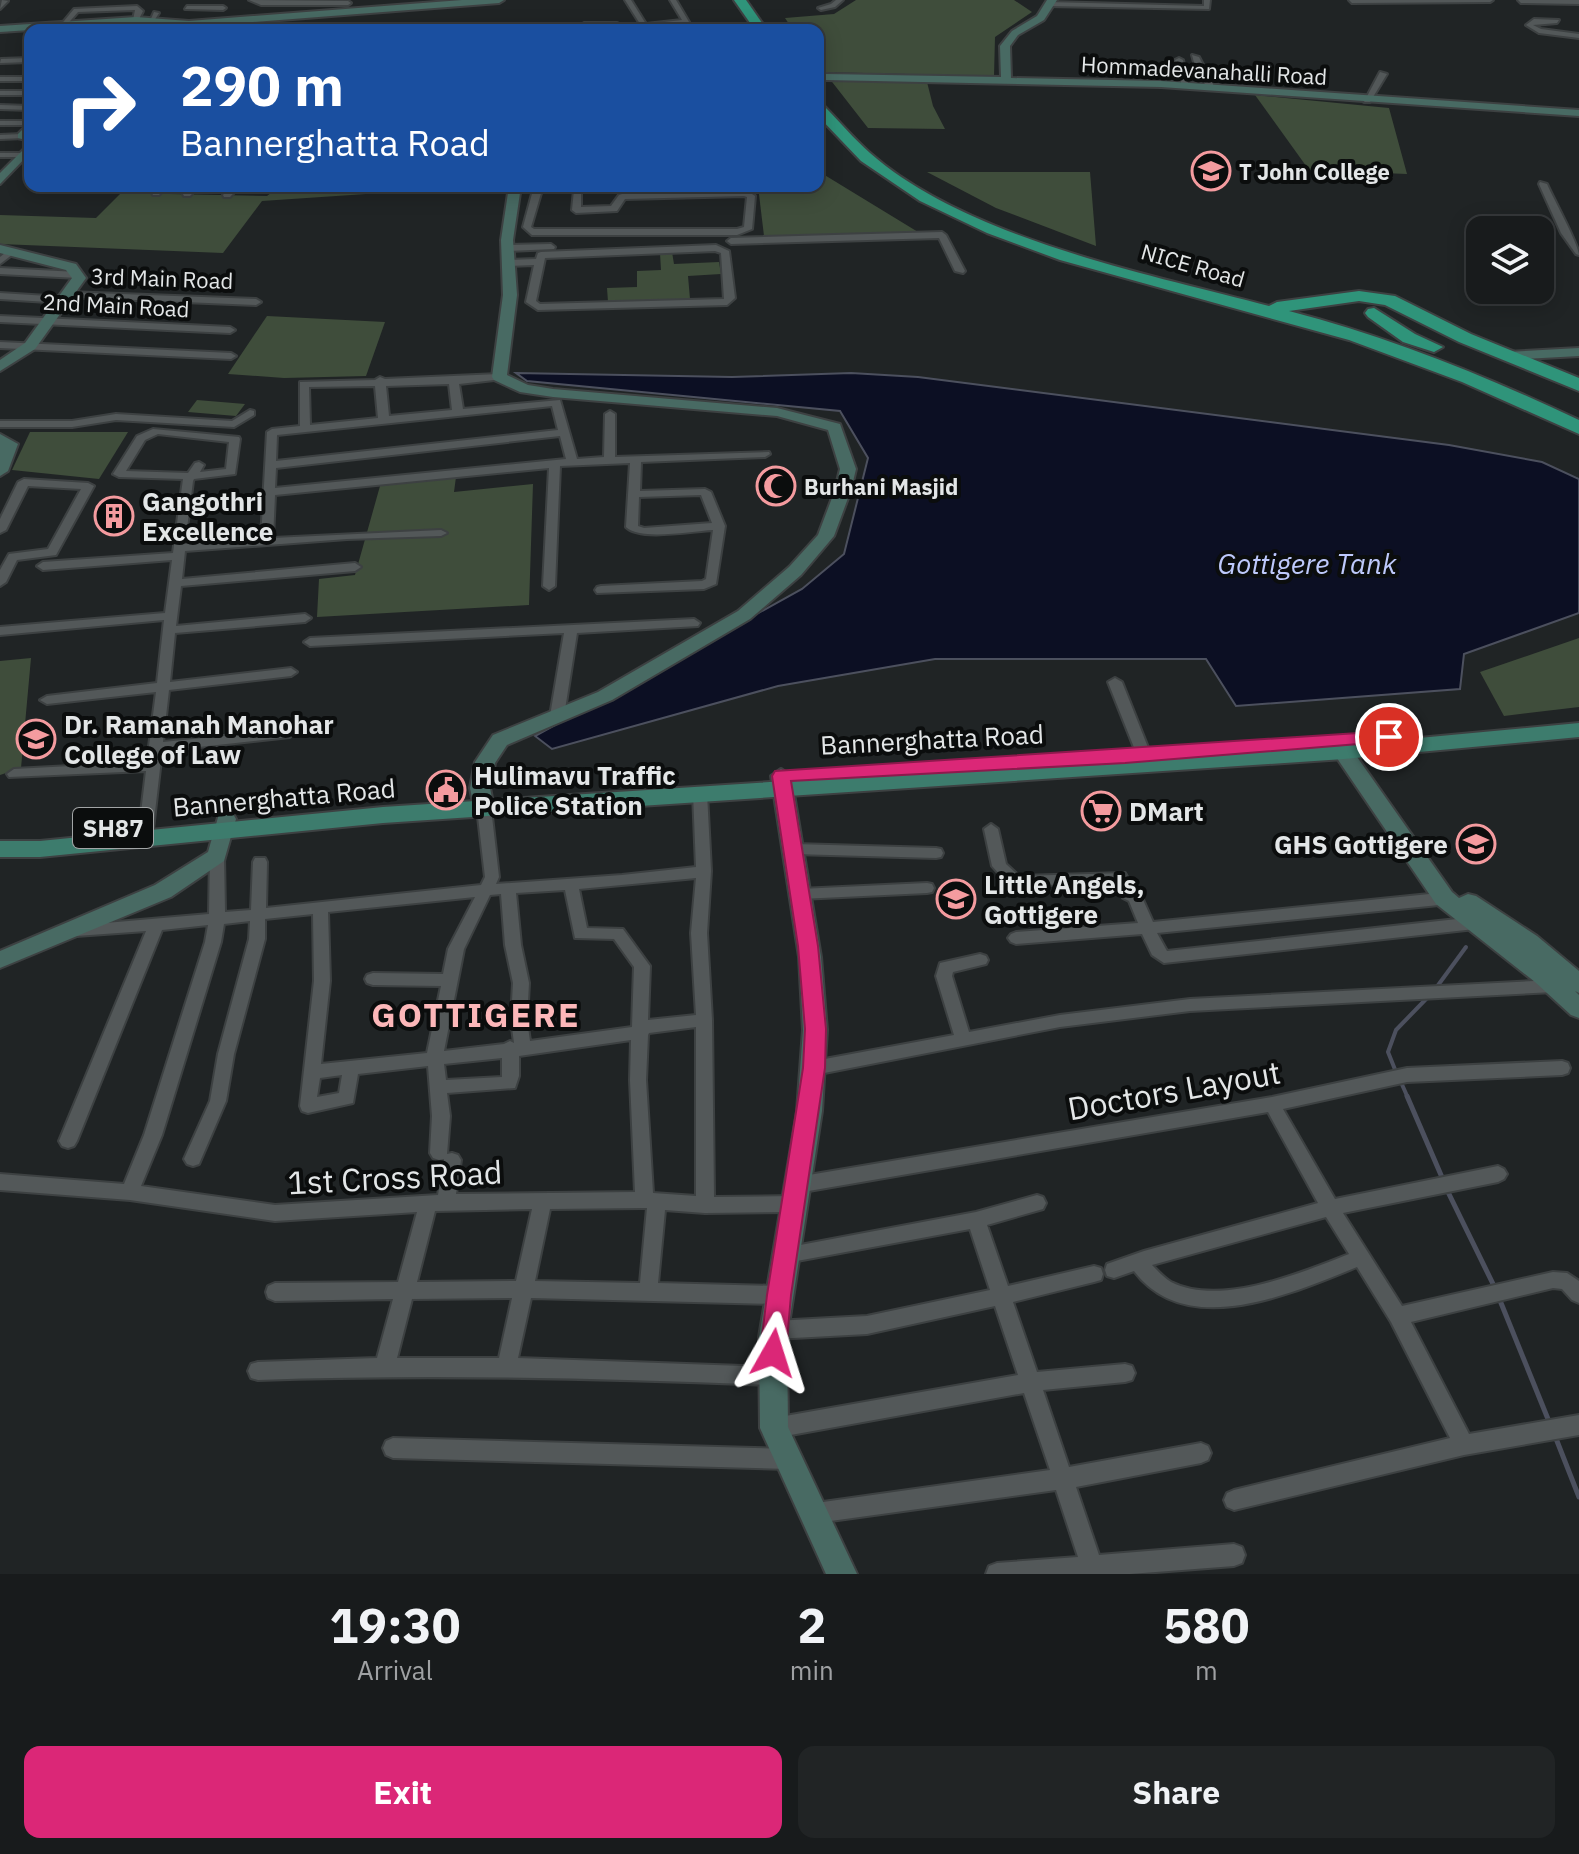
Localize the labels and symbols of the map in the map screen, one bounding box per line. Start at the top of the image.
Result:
street label: Hommadevanahalli Road [1080,49,1328,91]
school or university icon: T John College [1190,150,1232,192]
place label: T John College [1239,157,1390,186]
street label: NICE Road [1138,236,1248,294]
street label: 3rd Main Road [90,261,234,295]
street label: 2nd Main Road [42,287,190,323]
mosque icon: Burhani Masjid [755,465,797,507]
place label: Burhani Masjid [804,472,959,501]
place label: Gangothri Excellence [142,484,273,548]
building icon: Gangothri Excellence [93,495,135,537]
water label: Gottigere Tank [1218,545,1397,582]
pin [1355,703,1423,771]
place label: Dr. Ramanah Manohar College of Law [64,707,334,771]
street label: Bannerghatta Road [819,716,1045,762]
school or university icon: Dr. Ramanah Manohar College of Law [15,718,57,760]
place label: Hulimavu Traffic Police Station [474,758,676,822]
public building icon: Hulimavu Traffic Police Station [425,769,467,811]
street label: Bannerghatta Road [171,770,397,824]
supermarket icon: DMart [1080,790,1122,832]
place label: DMart [1129,794,1204,828]
road number: SH87 [73,808,153,848]
school or university icon: GHS Gottigere [1455,823,1497,865]
place label: GHS Gottigere [1274,827,1448,861]
place label: Little Angels, Gottigere [984,867,1145,931]
school or university icon: Little Angels, Gottigere [935,878,977,920]
district label: GOTTIGERE [371,992,581,1036]
street label: Doctors Layout [1064,1051,1284,1129]
street label: 1st Cross Road [287,1150,503,1204]
position arrow [731,1311,815,1395]

